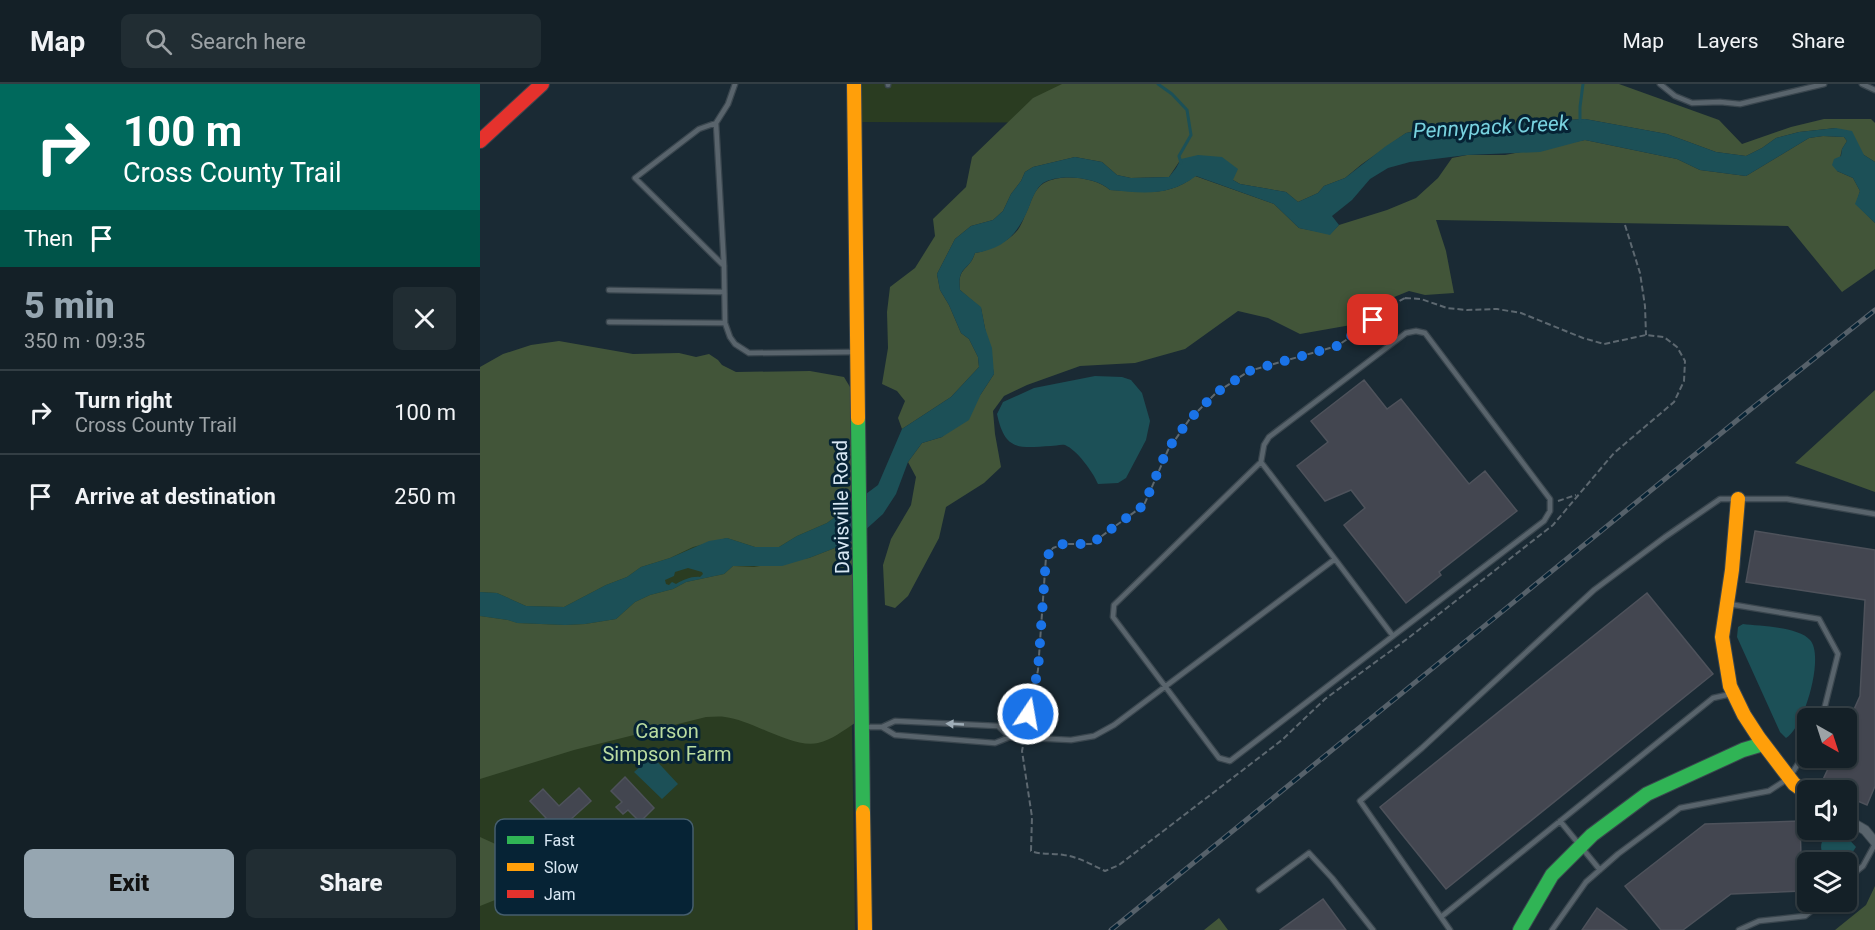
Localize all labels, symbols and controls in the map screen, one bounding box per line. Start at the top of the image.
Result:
search box [121,14,541,68]
text: Map [30,25,85,58]
icon: search [142,25,175,58]
text: Search here [190,29,306,54]
text: Map [1622,29,1664,53]
text: Layers [1697,29,1758,53]
text: Share [1791,29,1845,53]
text: 100 m [123,107,242,156]
icon: right [24,108,102,186]
water label: Pennypack Creek [1412,111,1570,143]
text: Cross County Trail [123,157,342,189]
icon: arrive [85,222,118,255]
text: Then [24,226,73,251]
text: 5 min [24,285,115,327]
button: close [393,287,456,350]
pin [1347,294,1398,345]
icon: arrive [1356,303,1389,336]
text: 350 m · 09:35 [24,329,145,353]
text: Turn right [75,388,172,413]
icon: right [24,396,57,429]
text: 100 m [394,400,456,425]
text: Cross County Trail [75,413,237,437]
street label: Davisville Road [828,440,854,574]
icon: arrive [24,480,57,513]
text: Arrive at destination [75,484,276,509]
text: 250 m [394,484,456,509]
position arrow [996,682,1060,746]
north arrow [1797,708,1857,768]
map controls [1797,708,1857,912]
park label: Carson Simpson Farm [602,719,732,766]
one-way arrow [946,719,965,729]
button: sound [1797,780,1857,840]
legend [495,819,693,915]
text: Fast [544,831,575,850]
button: Exit [24,849,234,918]
button: Share [246,849,456,918]
button: layers [1797,852,1857,912]
text: Slow [544,858,579,877]
text: Jam [544,885,576,904]

